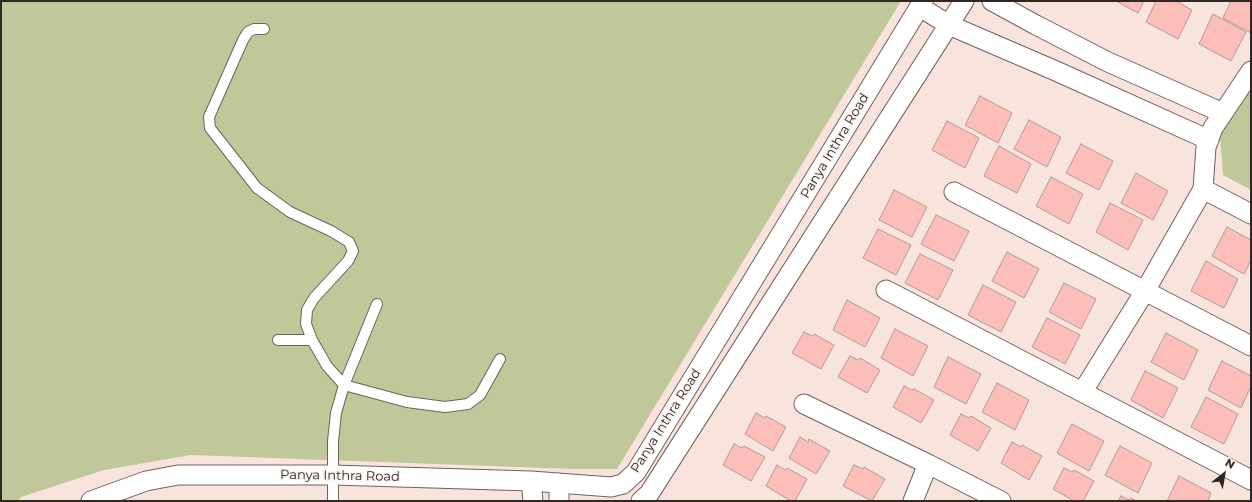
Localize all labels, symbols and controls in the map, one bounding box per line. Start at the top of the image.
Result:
street label: Panya Inthra Road [797,91,873,201]
street label: Panya Inthra Road [628,366,704,476]
north arrow [1204,454,1244,494]
text: N [1223,455,1238,472]
street label: Panya Inthra Road [280,467,400,485]

